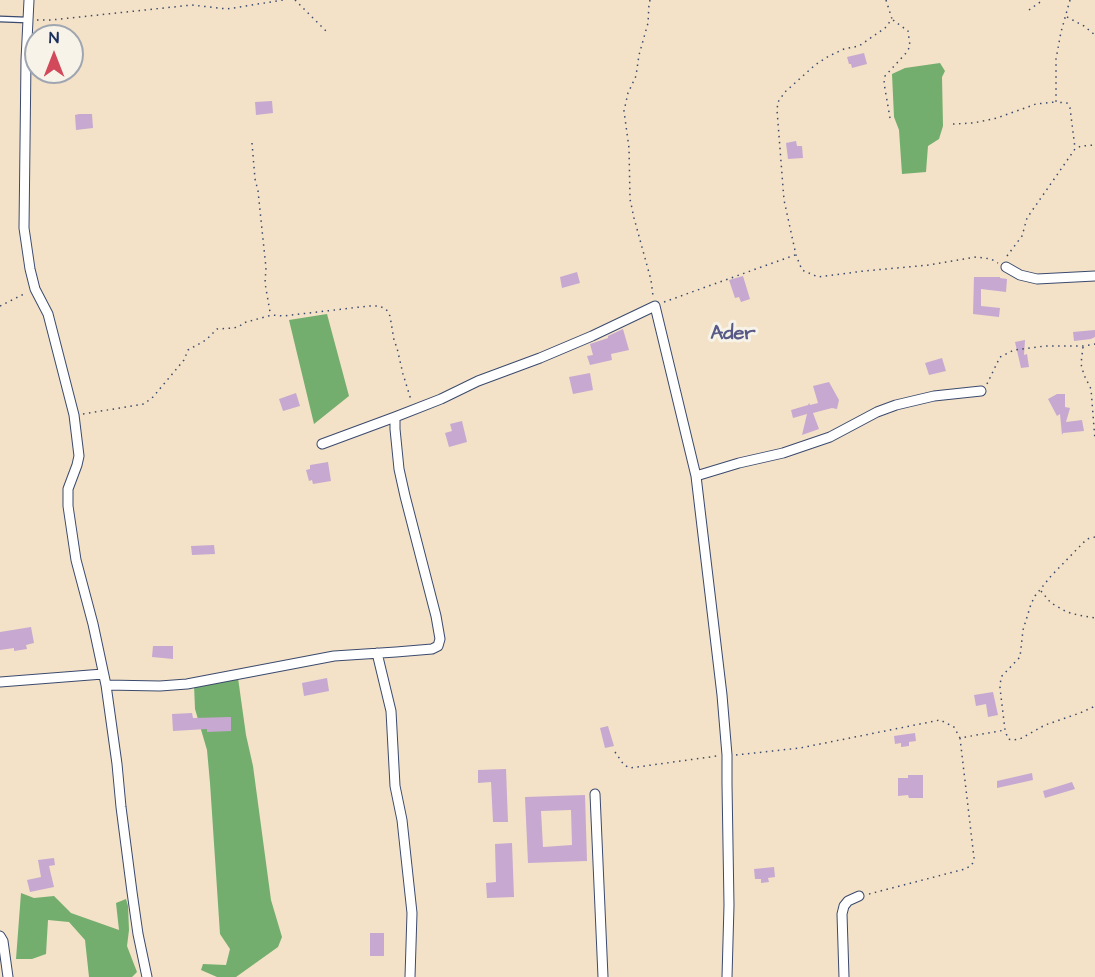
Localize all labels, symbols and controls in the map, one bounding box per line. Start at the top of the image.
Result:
north arrow [24,24,84,84]
text: N [49,27,59,49]
district label: Ader [711,323,755,347]

